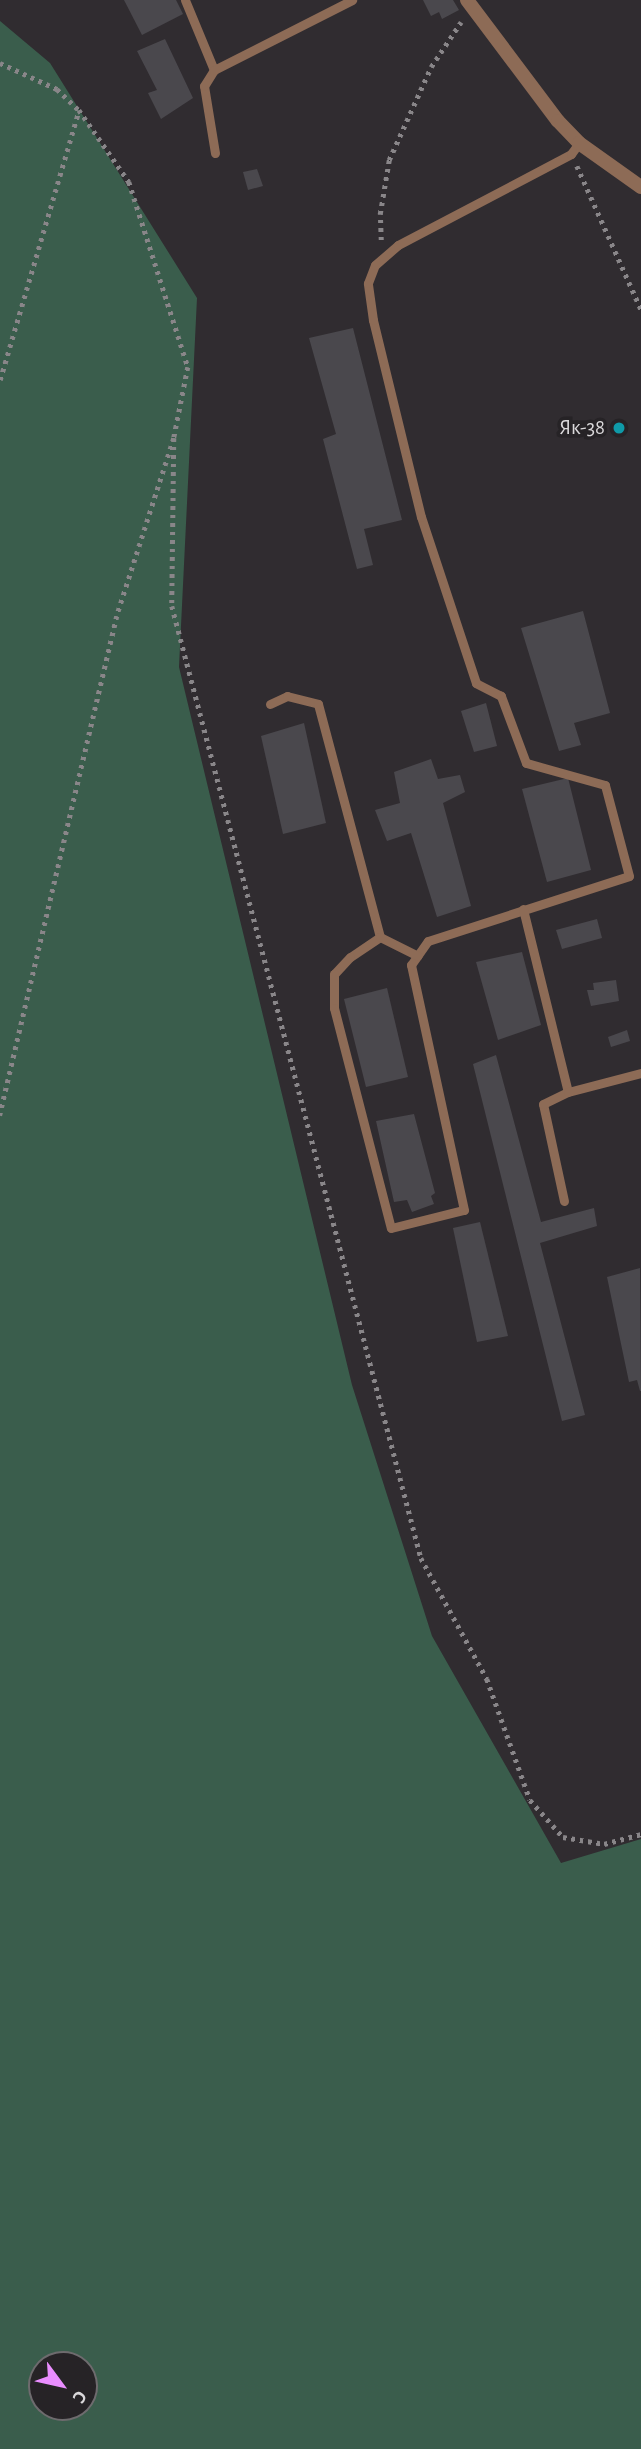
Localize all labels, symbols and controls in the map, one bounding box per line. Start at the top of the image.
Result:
place label: Як-38 [559,415,605,441]
marker: Як-38 [611,420,627,436]
north arrow [28,2351,98,2421]
text: С [69,2387,90,2406]

